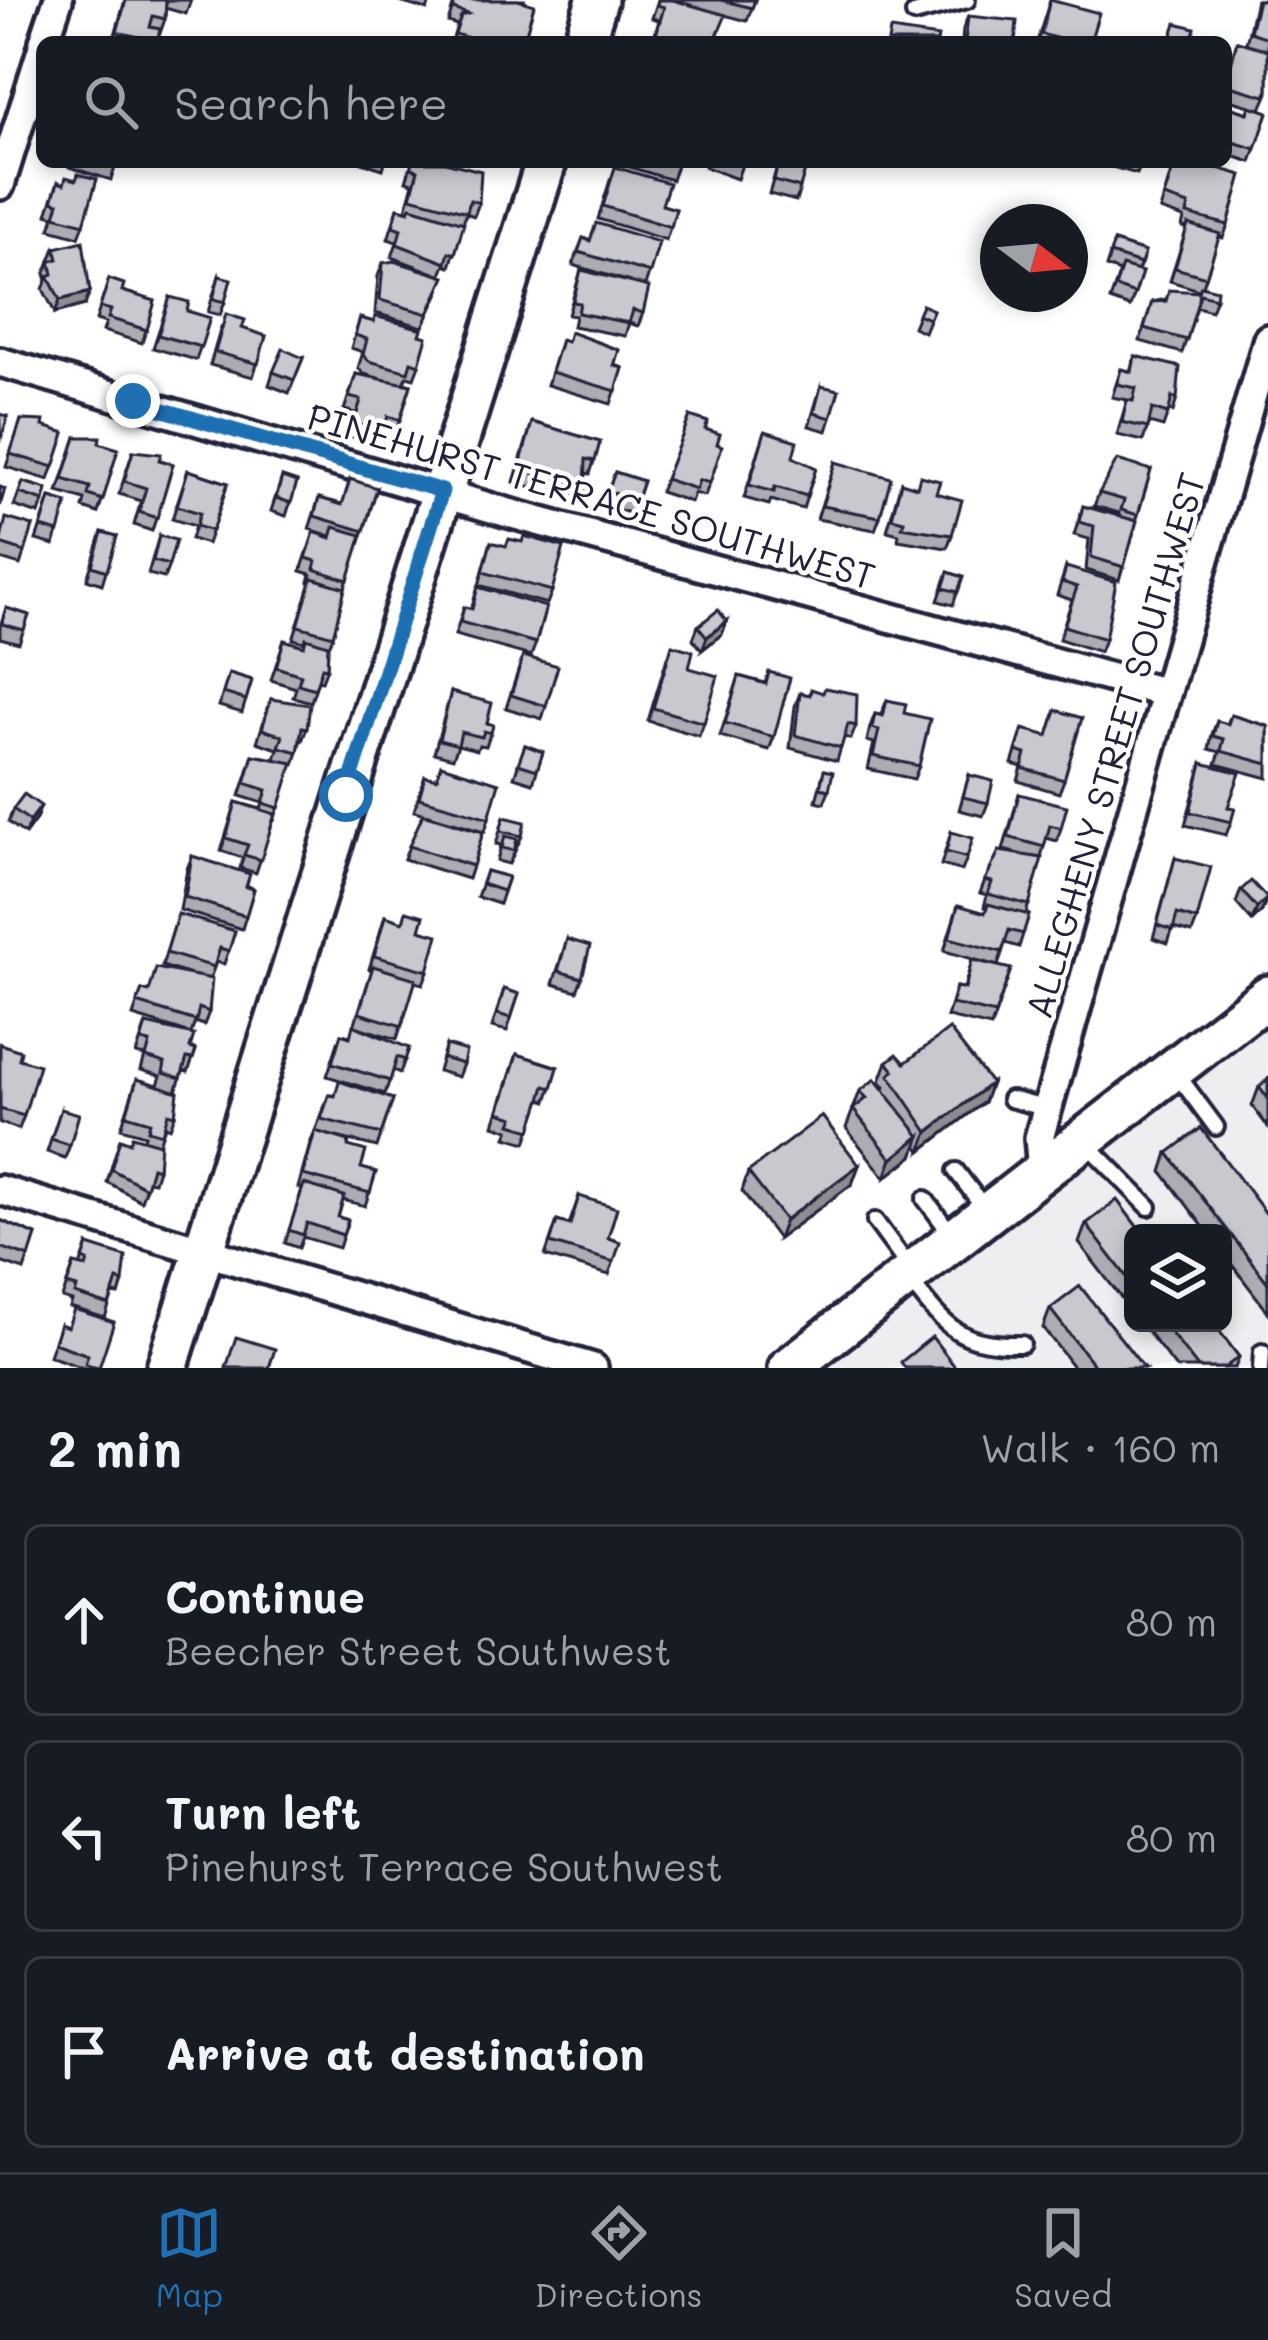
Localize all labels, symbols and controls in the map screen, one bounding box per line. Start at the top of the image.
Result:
search box [36,36,1232,168]
icon: search [78,69,144,135]
text: Search here [174,73,448,131]
north arrow [980,204,1088,312]
route end [106,374,160,428]
street label: PINEHURST TERRACE SOUTHWEST [303,391,881,599]
street label: ALLEGHENY STREET SOUTHWEST [1013,467,1215,1023]
route start [319,768,373,822]
map controls [1124,1224,1232,1332]
button: layers [1124,1224,1232,1332]
text: 2 min [48,1413,182,1480]
text: Walk · 160 m [980,1421,1220,1472]
text: Continue [165,1566,365,1624]
icon: ahead [51,1587,117,1653]
text: 80 m [1126,1595,1217,1646]
text: Beecher Street Southwest [165,1624,671,1675]
text: Turn left [165,1782,361,1840]
icon: left [51,1803,117,1869]
text: 80 m [1126,1811,1217,1862]
text: Pinehurst Terrace Southwest [165,1840,723,1891]
icon: arrive [51,2019,117,2085]
text: Arrive at destination [165,2023,645,2081]
tab: Map [156,2200,223,2315]
tab: Directions [535,2200,702,2315]
tab: Saved [1014,2200,1112,2315]

